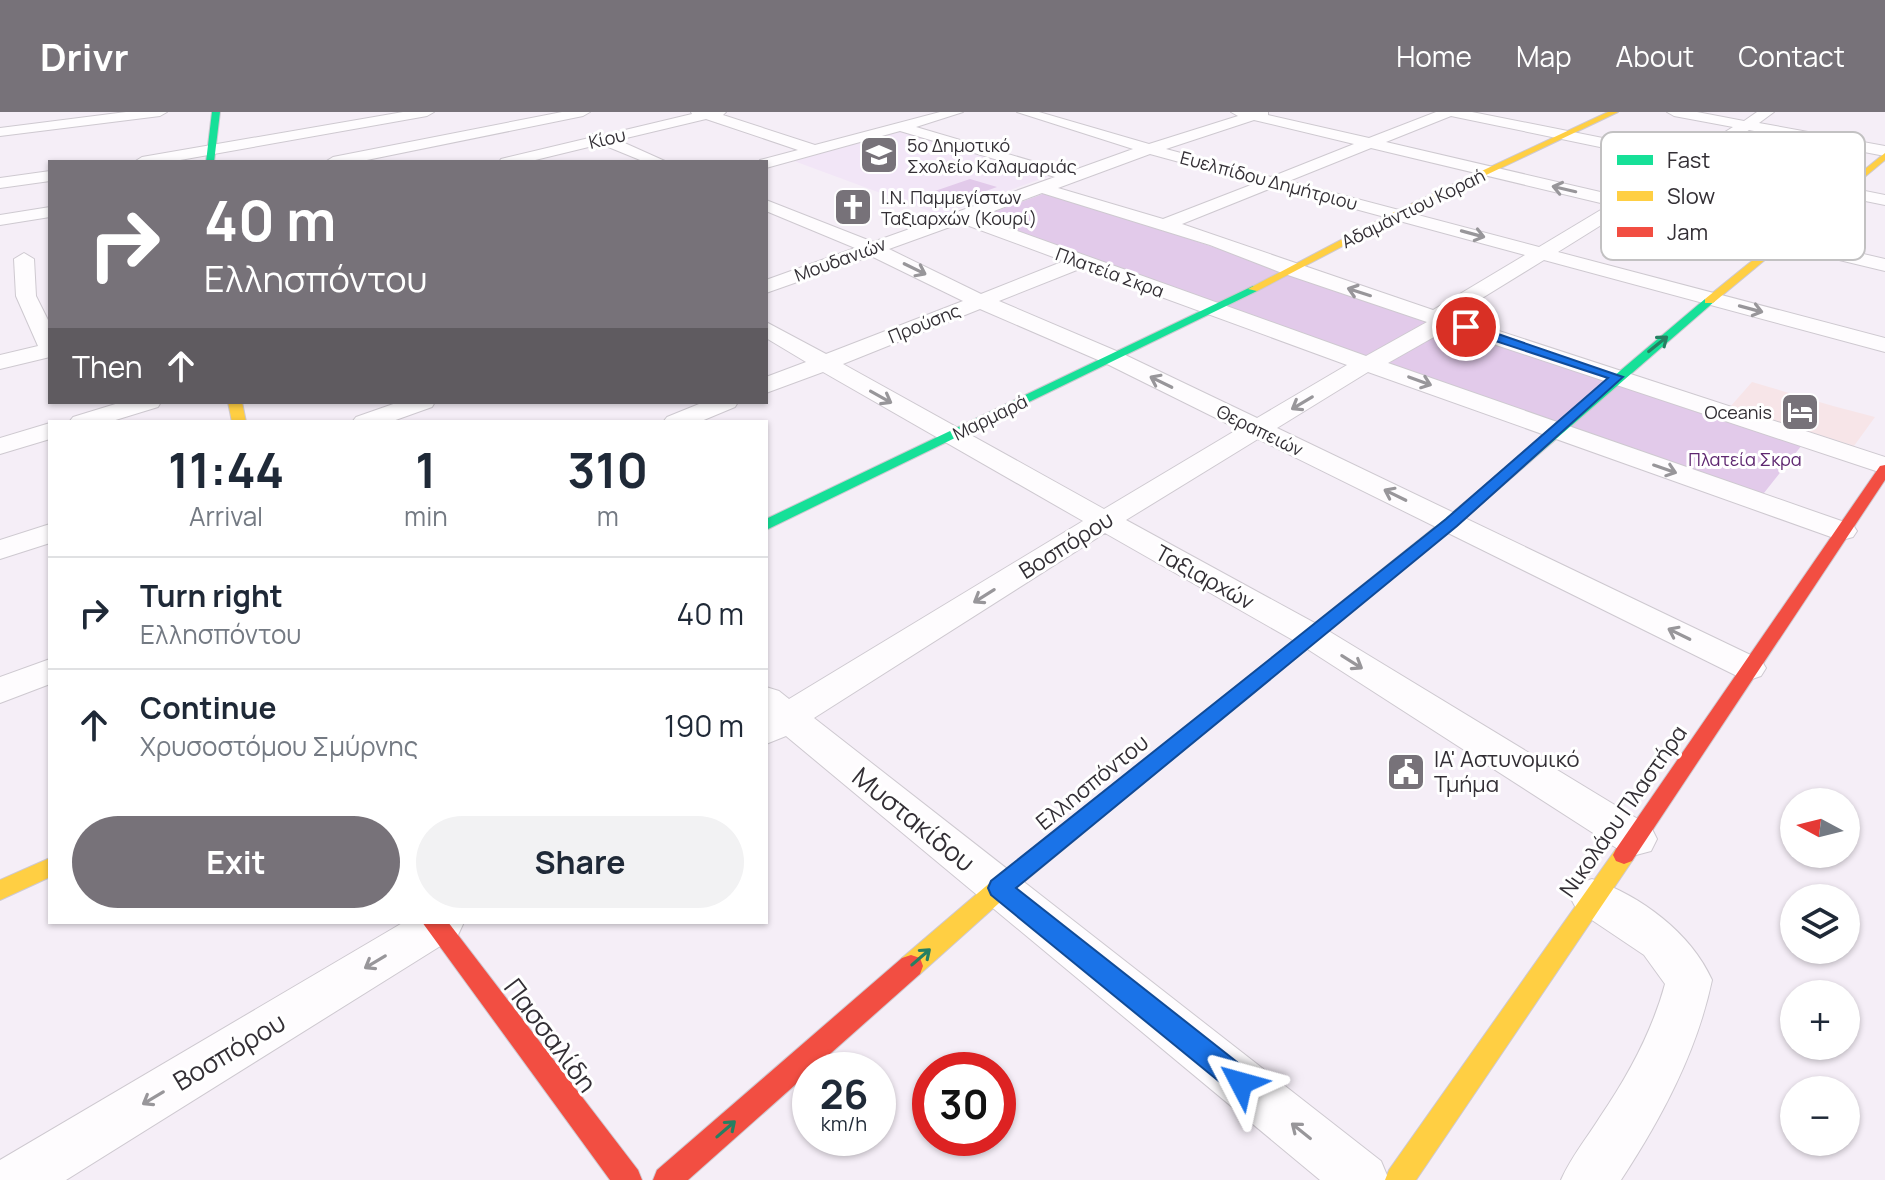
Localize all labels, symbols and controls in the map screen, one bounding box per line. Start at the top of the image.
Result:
text: Drivr [40,30,129,82]
text: Home [1396,37,1472,75]
text: Map [1516,37,1572,75]
text: About [1616,37,1694,75]
text: Contact [1738,37,1845,75]
street label: Κίου [586,122,628,154]
legend [1601,132,1865,260]
place label: 5ο Δημοτικό Σχολείο Καλαμαριάς [907,133,1077,178]
school or university icon: 5ο Δημοτικό Σχολείο Καλαμαριάς [858,134,900,176]
street label: Ευελπίδου Δημήτριου [1178,145,1360,215]
text: Fast [1667,145,1710,175]
street label: Αδαμάντιου Κοραή [1337,163,1489,253]
text: 40 m [204,181,336,258]
one-way arrow [1551,181,1577,196]
text: Slow [1667,181,1715,211]
place label: Ι.Ν. Παμμεγίστων Ταξιαρχών (Κουρί) [881,185,1037,230]
church icon: Ι.Ν. Παμμεγίστων Ταξιαρχών (Κουρί) [832,186,874,228]
icon: right [72,192,176,296]
text: Jam [1667,217,1708,247]
one-way arrow [1459,228,1485,243]
street label: Μουδανιών [791,231,889,287]
street label: Πλατεία Σκρα [1053,241,1167,303]
text: Ελλησπόντου [204,254,427,303]
one-way arrow [902,262,926,278]
one-way arrow [1347,283,1372,298]
pin [1432,293,1500,361]
street label: Προύσης [884,298,964,348]
one-way arrow [1737,302,1763,317]
icon: arrive [1444,305,1488,349]
one-way arrow [1647,335,1668,353]
icon: ahead [159,344,203,388]
text: Then [72,346,143,387]
one-way arrow [1150,374,1174,389]
one-way arrow [1407,375,1432,389]
street label: Μαρμαρά [949,389,1031,445]
one-way arrow [869,390,893,405]
hotel icon: Oceanis [1779,391,1821,433]
one-way arrow [1291,395,1314,411]
street label: Θεραπειών [1213,399,1307,461]
place label: Oceanis [1705,400,1772,424]
text: 11:44 [168,437,284,502]
text: 1 [415,437,436,502]
text: 310 [568,437,648,502]
park label: Πλατεία Σκρα [1688,447,1802,471]
one-way arrow [1652,463,1677,477]
one-way arrow [1383,487,1407,502]
text: Arrival [189,498,263,534]
text: min [404,498,448,534]
text: m [597,498,619,534]
street label: Βοσπόρου [1013,504,1119,586]
street label: Ταξιαρχών [1150,538,1260,616]
text: Turn right [140,575,283,616]
one-way arrow [973,587,995,604]
icon: right [72,591,116,635]
text: 40 m [677,593,744,634]
text: Ελλησπόντου [140,616,301,652]
one-way arrow [1667,626,1691,641]
one-way arrow [1340,654,1363,670]
text: Continue [140,687,276,728]
icon: ahead [72,703,116,747]
text: 190 m [664,705,744,746]
street label: Νικολάου Πλαστήρα [1552,719,1694,903]
street label: Ελλησπόντου [1030,727,1154,837]
text: Χρυσοστόμου Σμύρνης [140,728,418,764]
place label: ΙΑ' Αστυνομικό Τμήμα [1434,744,1580,799]
public building icon: ΙΑ' Αστυνομικό Τμήμα [1385,751,1427,793]
street label: Μυστακίδου [845,758,983,880]
north arrow [1780,788,1860,868]
map controls [1780,788,1860,1156]
button: Exit [72,816,400,908]
button: Share [416,816,744,908]
button: layers [1780,884,1860,964]
one-way arrow [911,948,931,966]
one-way arrow [364,955,387,971]
street label: Πασσαλίδη [496,971,606,1099]
button: + [1780,980,1860,1060]
street label: Βοσπόρου [166,1003,292,1099]
position arrow [1199,1041,1283,1125]
speed limit sign: 30 [912,1052,1016,1156]
text: 26 [820,1066,868,1121]
button: − [1780,1076,1860,1156]
one-way arrow [142,1090,165,1106]
text: km/h [821,1110,867,1137]
one-way arrow [715,1120,735,1138]
one-way arrow [1291,1122,1312,1140]

